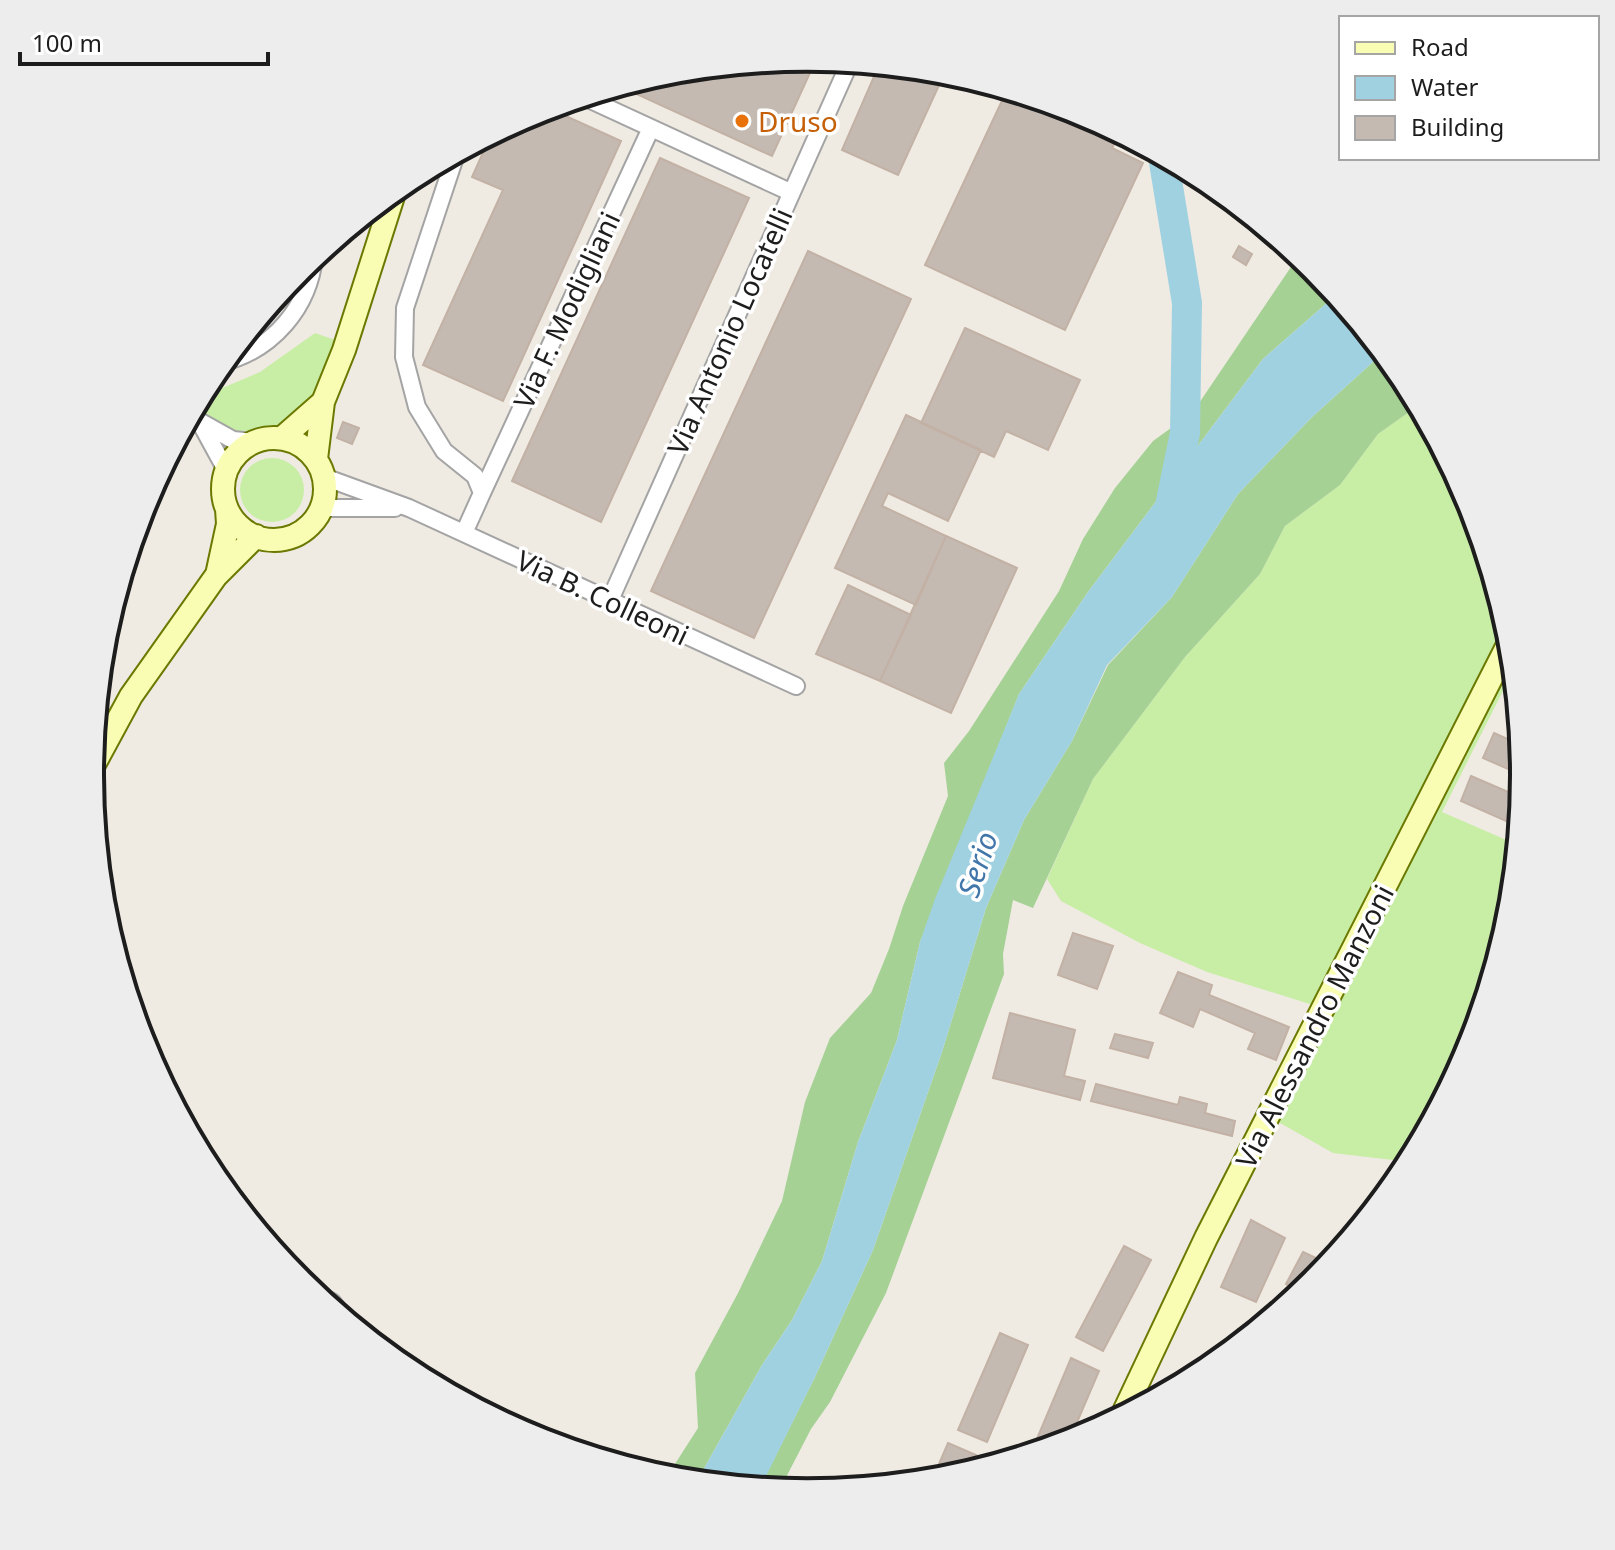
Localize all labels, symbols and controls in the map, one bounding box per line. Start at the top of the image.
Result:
scale bar [20,16,268,66]
legend [1339,16,1599,160]
text: 100 m [32,26,102,59]
text: Road [1411,30,1469,63]
text: Water [1411,70,1479,103]
place label: Druso [758,102,838,140]
text: Building [1411,110,1504,143]
marker: Druso [733,112,751,130]
street label: Via Antonio Locatelli [657,202,801,460]
street label: Via F. Modigliani [504,205,628,415]
street label: Via B. Colleoni [511,540,695,654]
water label: Serio [947,826,1007,902]
street label: Via Alessandro Manzoni [1226,878,1402,1174]

